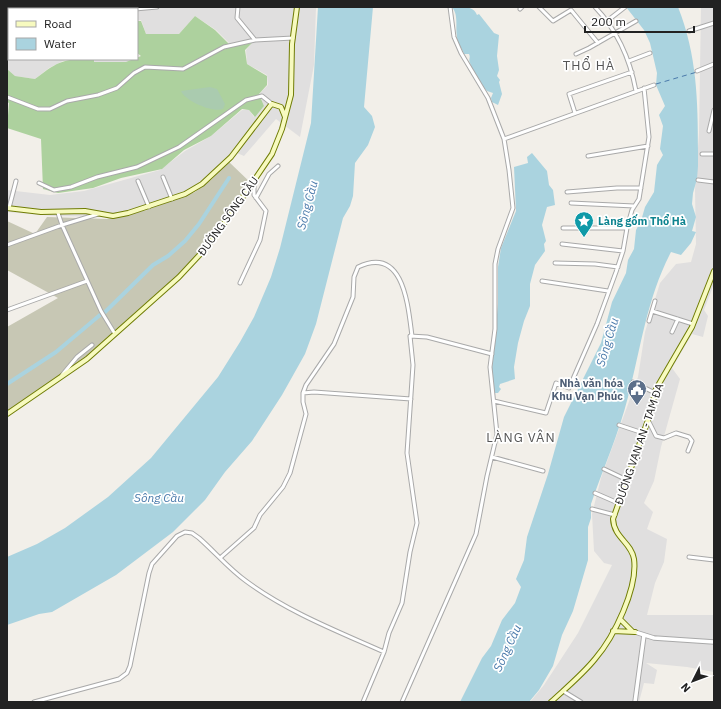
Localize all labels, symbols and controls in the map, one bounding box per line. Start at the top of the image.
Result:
legend [8,8,138,60]
scale bar [585,8,694,34]
text: 200 m [591,14,626,29]
text: Road [44,16,72,31]
text: Water [44,36,77,51]
district label: THỔ HÀ [563,56,615,74]
street label: ĐƯỜNG SÔNG CẦU [193,173,261,258]
water label: Sông Cầu [293,179,321,231]
place icon: Làng gốm Thổ Hà [573,210,595,238]
place label: Làng gốm Thổ Hà [598,213,686,228]
water label: Sông Cầu [593,316,622,368]
place label: Nhà văn hóa Khu Vạn Phúc [552,376,623,403]
public building icon: Nhà văn hóa Khu Vạn Phúc [626,378,648,406]
street label: ĐƯỜNG VẠN AN - TAM ĐA [612,382,666,506]
district label: LÀNG VÂN [486,429,556,446]
water label: Sông Cầu [134,490,184,505]
water label: Sông Cầu [490,622,524,674]
north arrow [673,661,713,701]
text: N [678,680,693,695]

